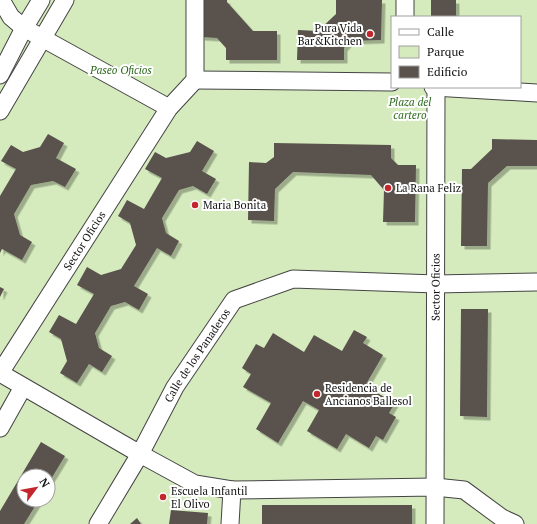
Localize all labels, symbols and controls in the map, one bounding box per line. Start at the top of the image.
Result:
legend [391,16,521,88]
place label: Pura Vida Bar&Kitchen [298,21,362,48]
text: Calle [427,24,454,39]
marker: Pura Vida Bar&Kitchen [365,29,375,39]
text: Parque [427,44,464,59]
park label: Paseo Oficios [89,63,152,77]
text: Edificio [427,64,468,79]
park label: Plaza del cartero [388,95,431,122]
place label: La Rana Feliz [396,181,461,195]
marker: La Rana Feliz [383,183,393,193]
place label: Maria Bonita [203,198,267,212]
marker: Maria Bonita [190,200,200,210]
street label: Sector Oficios [60,208,109,273]
street label: Sector Oficios [428,253,443,321]
street label: Calle de los Panaderos [161,305,233,405]
place label: Residencia de Ancianos Ballesol [325,381,412,408]
marker: Residencia de Ancianos Ballesol [312,389,322,399]
north arrow [16,468,56,508]
text: N [36,475,53,491]
place label: Escuela Infantil El Olivo [171,484,248,511]
marker: Escuela Infantil El Olivo [158,492,168,502]

